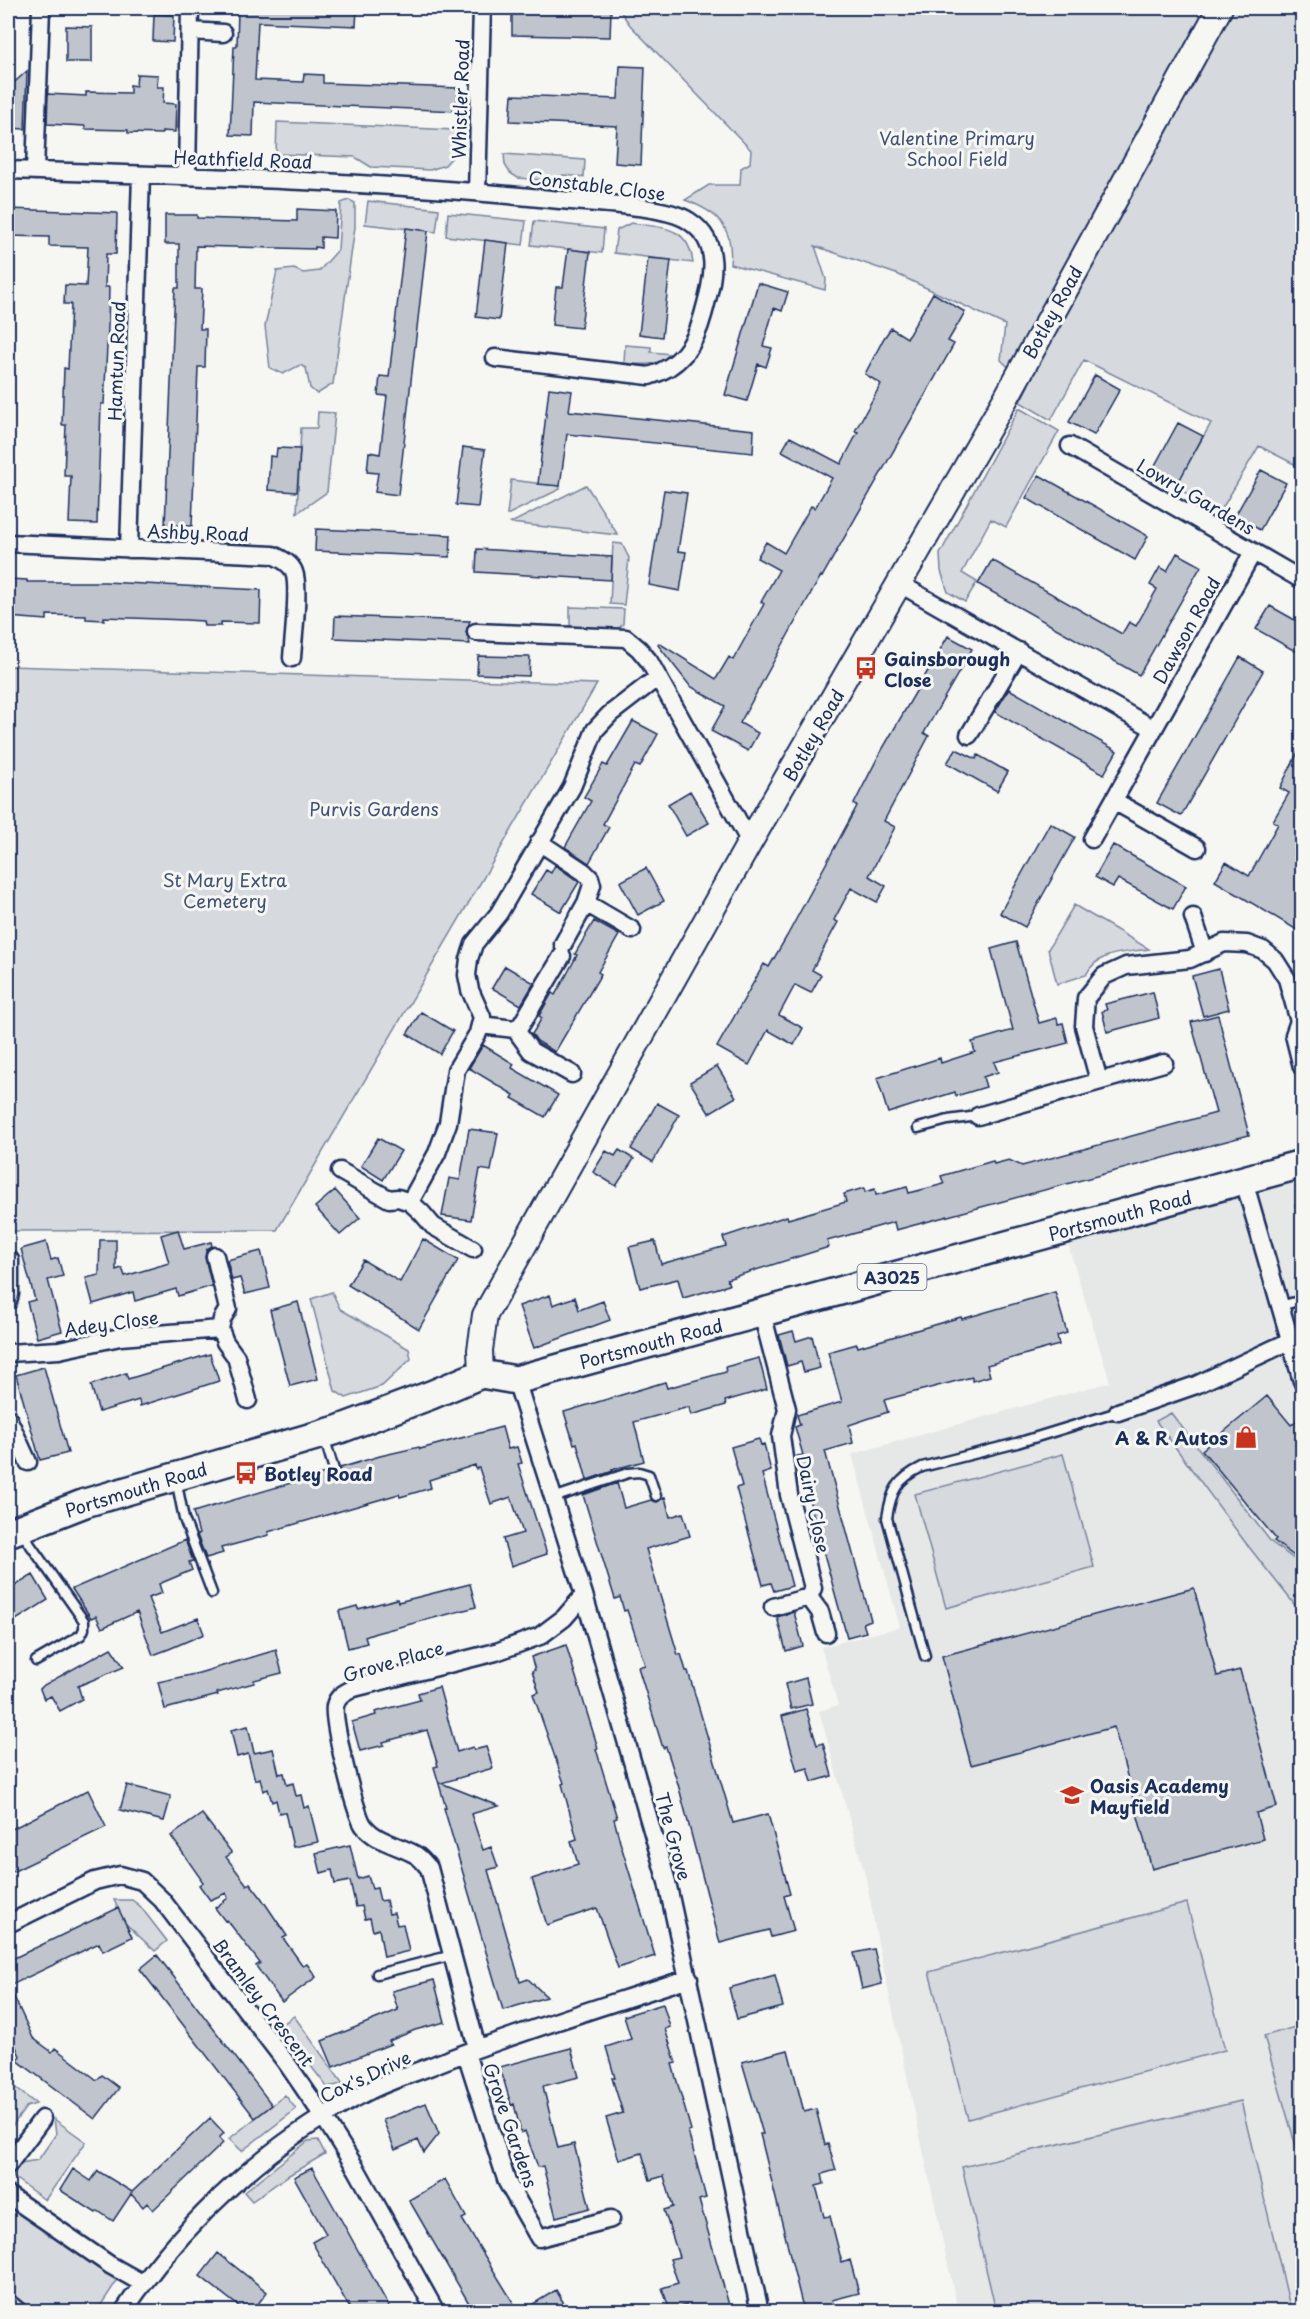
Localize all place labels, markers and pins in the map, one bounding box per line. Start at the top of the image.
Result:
place label: Gainsborough Close [884,645,1010,693]
bus stop icon: Gainsborough Close [853,655,879,681]
place label: A & R Autos [1115,1424,1228,1451]
shop icon: A & R Autos [1233,1424,1259,1450]
bus stop icon: Botley Road [233,1460,259,1486]
place label: Botley Road [264,1460,373,1487]
place label: Oasis Academy Mayfield [1090,1772,1229,1820]
school or university icon: Oasis Academy Mayfield [1059,1782,1085,1808]

